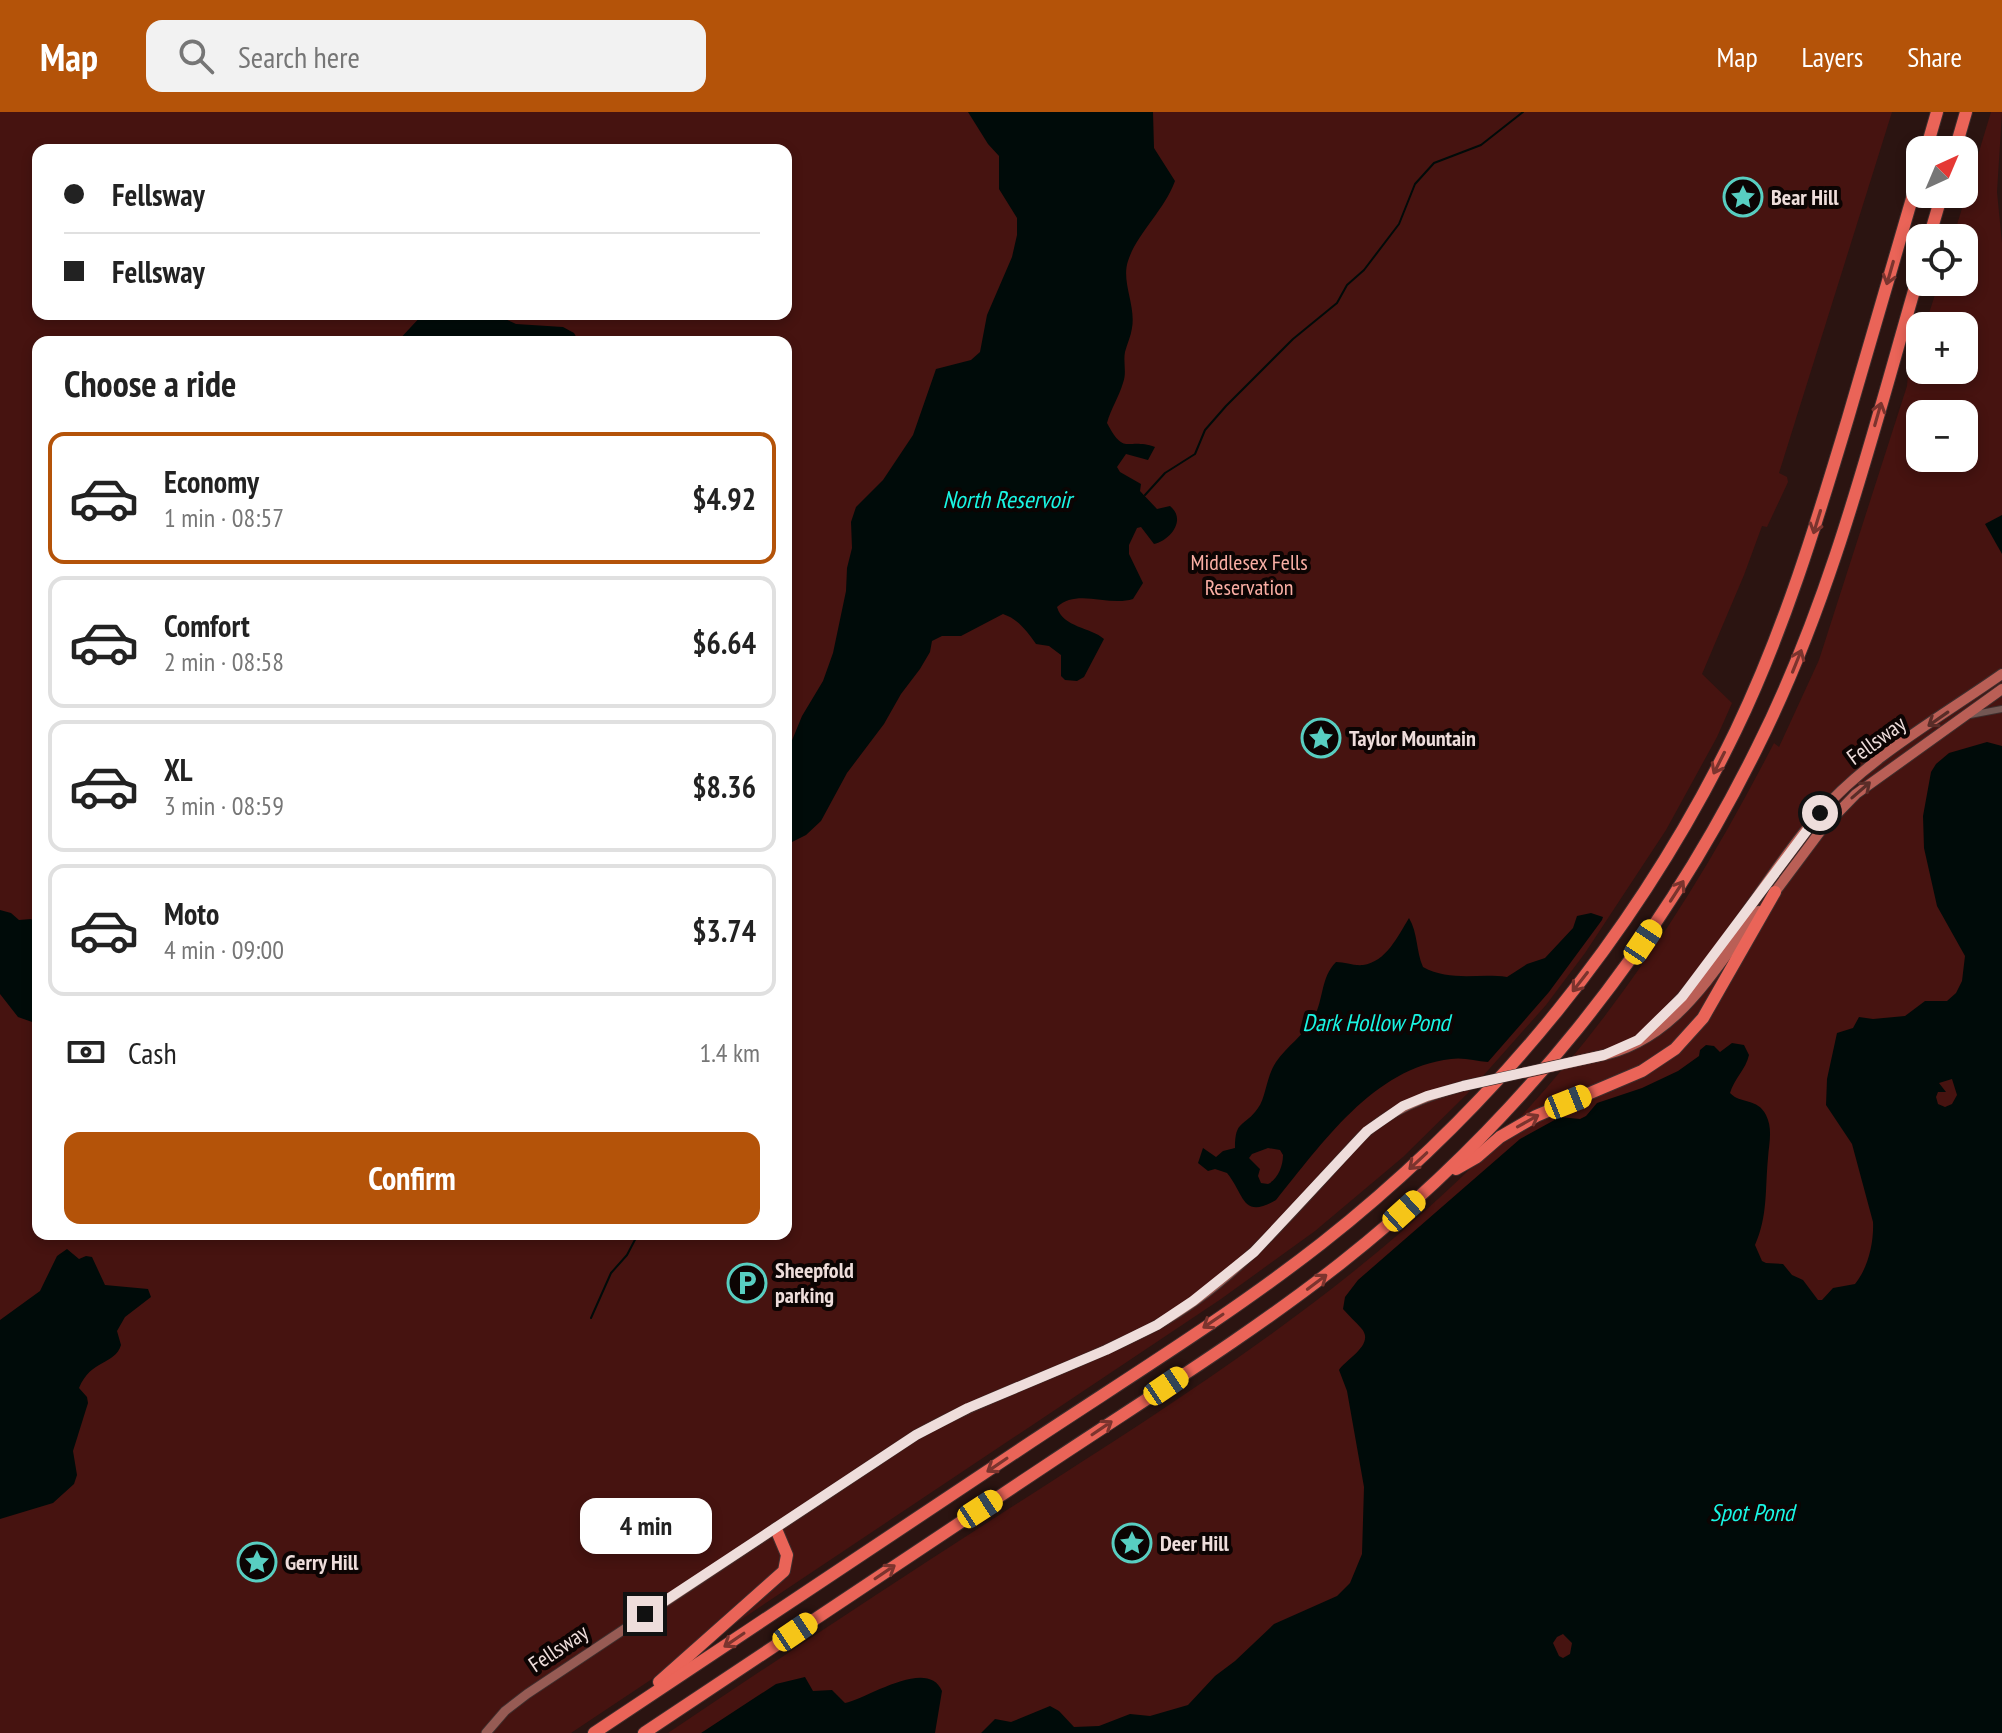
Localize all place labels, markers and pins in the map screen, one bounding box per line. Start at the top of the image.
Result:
place icon: Bear Hill [1722,176,1764,218]
place label: Bear Hill [1771,183,1839,211]
place icon: Taylor Mountain [1300,717,1342,759]
place label: Taylor Mountain [1349,724,1476,752]
place label: Sheepfold parking [775,1256,854,1309]
parking icon: Sheepfold parking [726,1262,768,1304]
place icon: Deer Hill [1111,1522,1153,1564]
place label: Deer Hill [1160,1529,1230,1557]
place icon: Gerry Hill [236,1541,278,1583]
place label: Gerry Hill [285,1548,359,1576]

